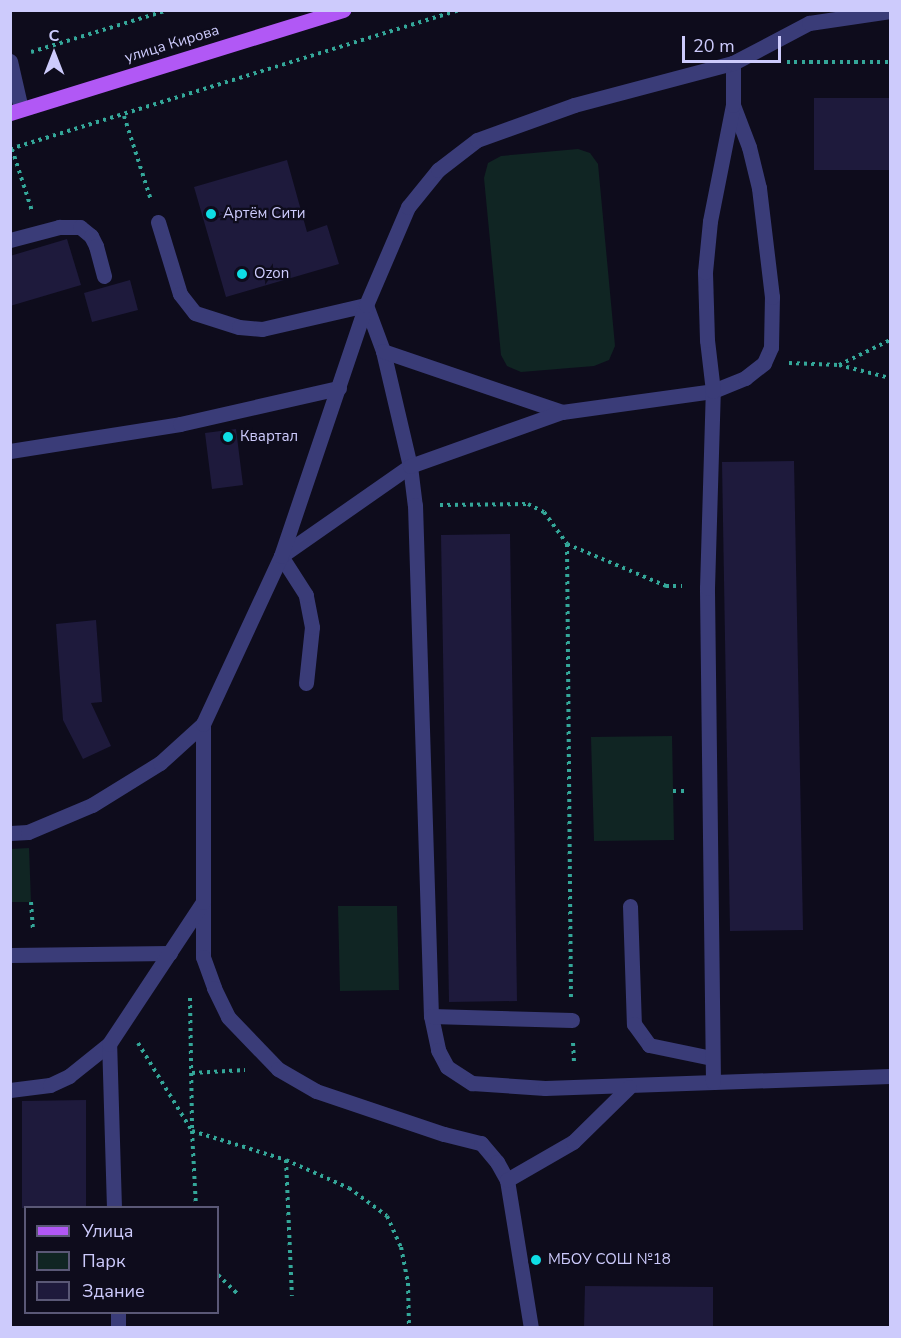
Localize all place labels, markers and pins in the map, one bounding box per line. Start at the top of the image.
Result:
place label: Артём Сити [223,205,306,223]
marker: Артём Сити [204,207,218,221]
place label: Ozon [254,265,289,283]
marker: Ozon [235,267,249,281]
place label: Квартал [240,428,298,446]
marker: Квартал [221,430,235,444]
place label: МБОУ СОШ №18 [548,1251,671,1269]
marker: МБОУ СОШ №18 [529,1253,543,1267]

